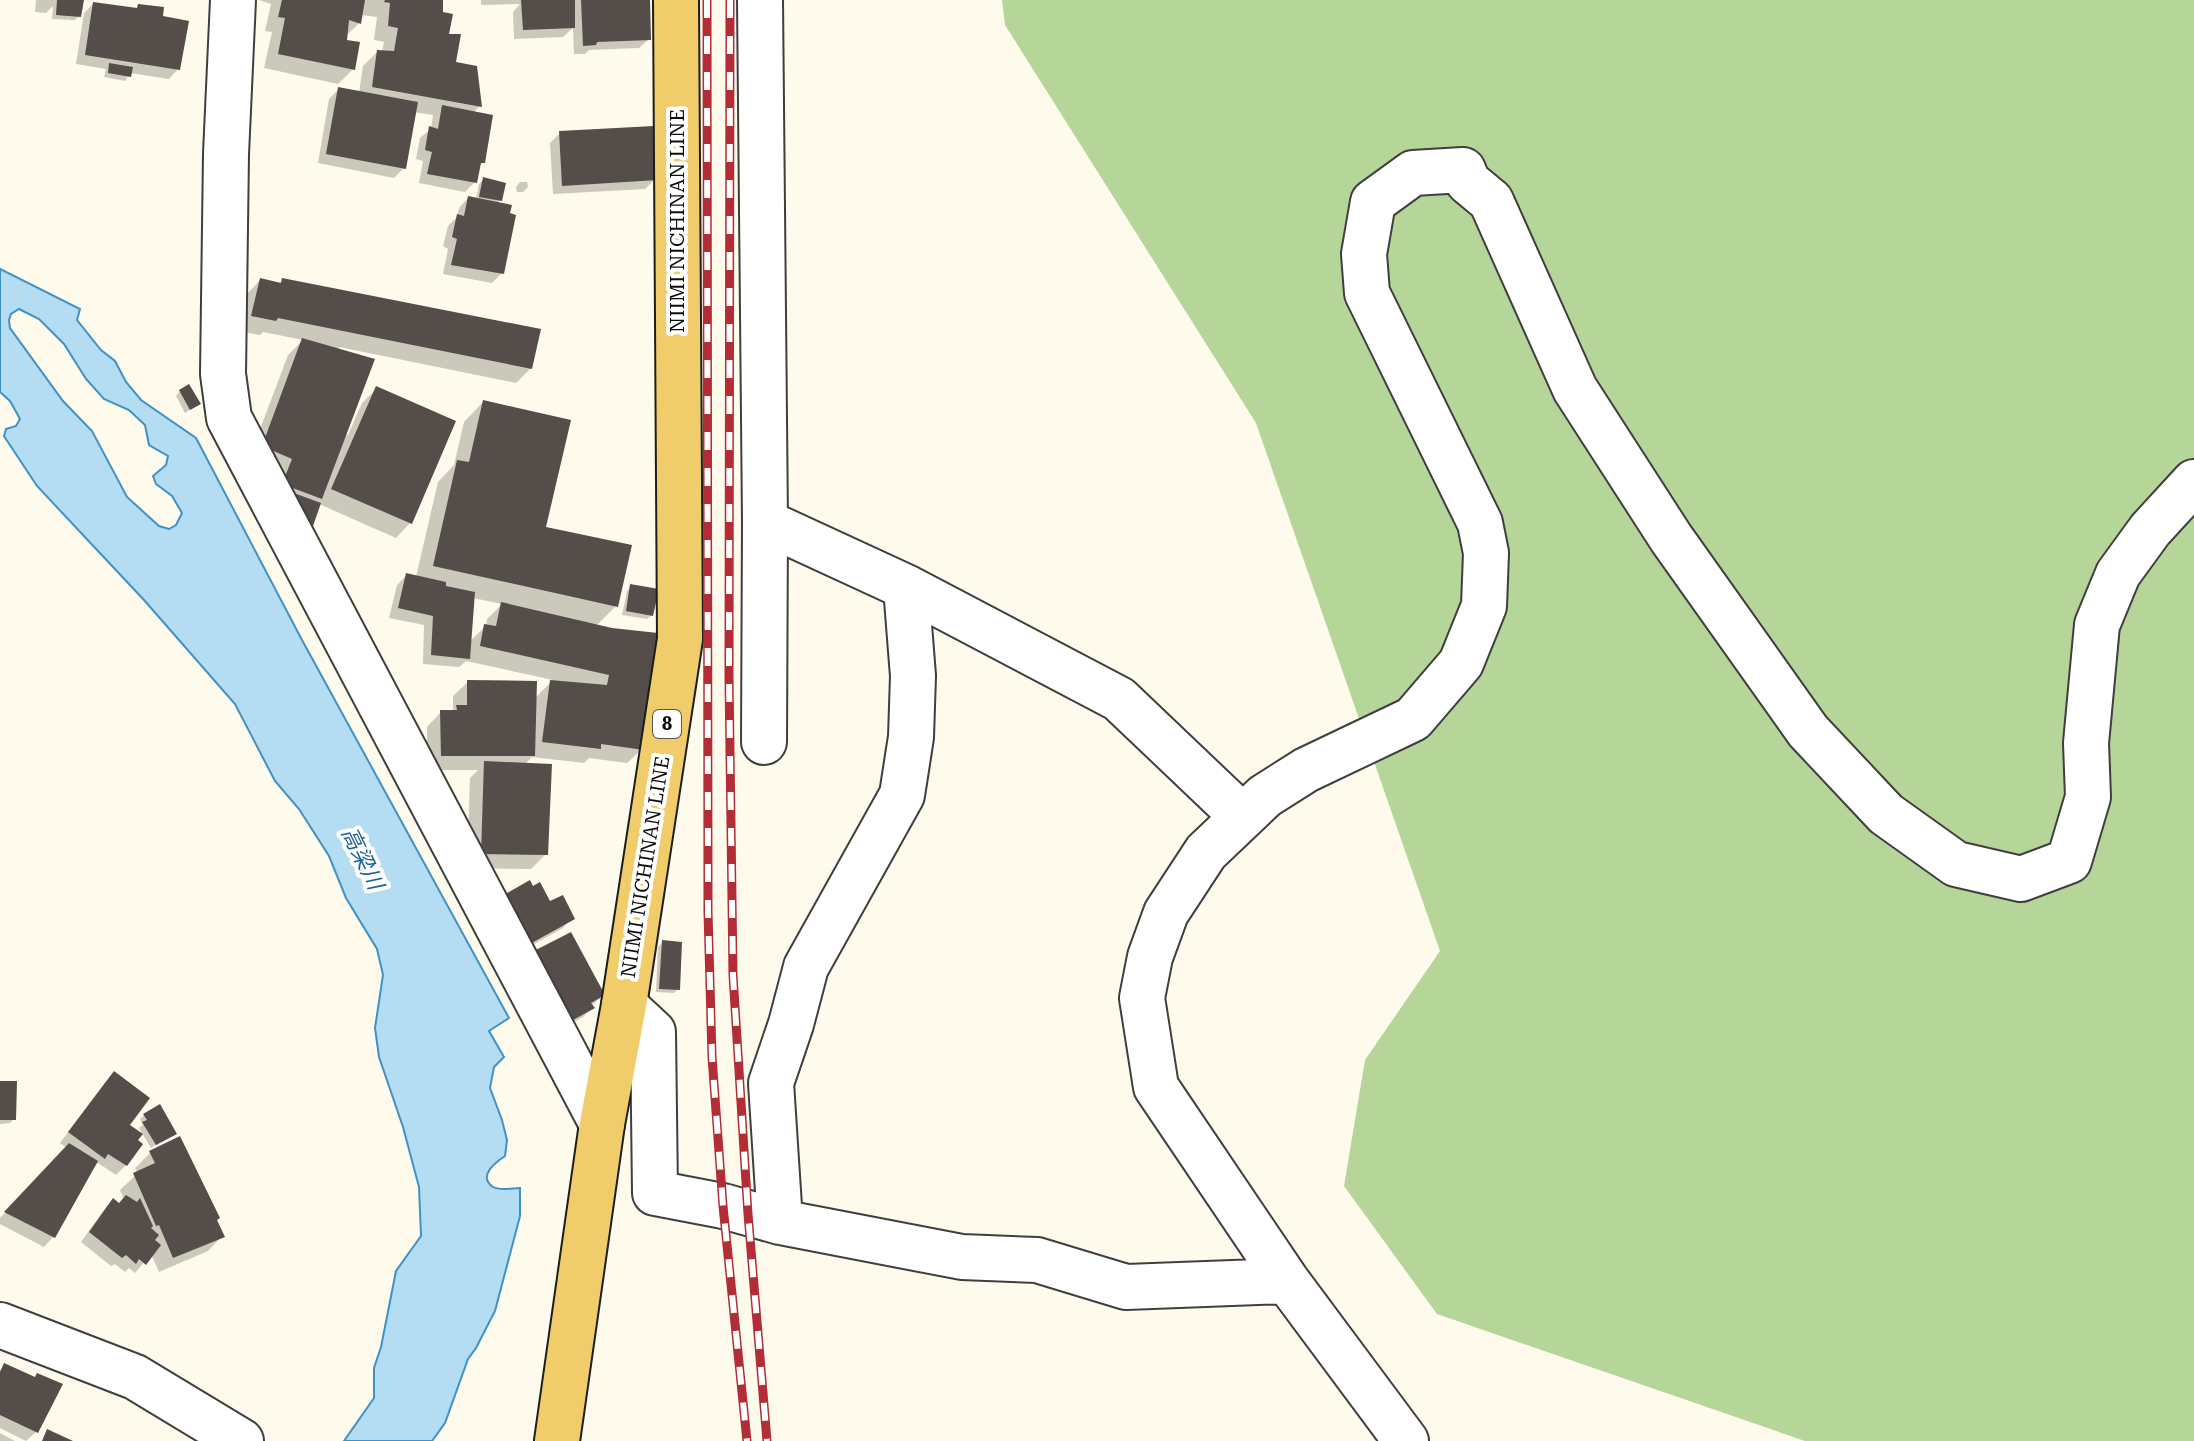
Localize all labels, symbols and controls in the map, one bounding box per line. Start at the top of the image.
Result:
street label: NIIMI NICHINAN LINE [665,109,689,333]
road number: 8 [653,710,681,738]
street label: NIIMI NICHINAN LINE [616,754,674,980]
water label: 高梁川 [337,823,389,895]

